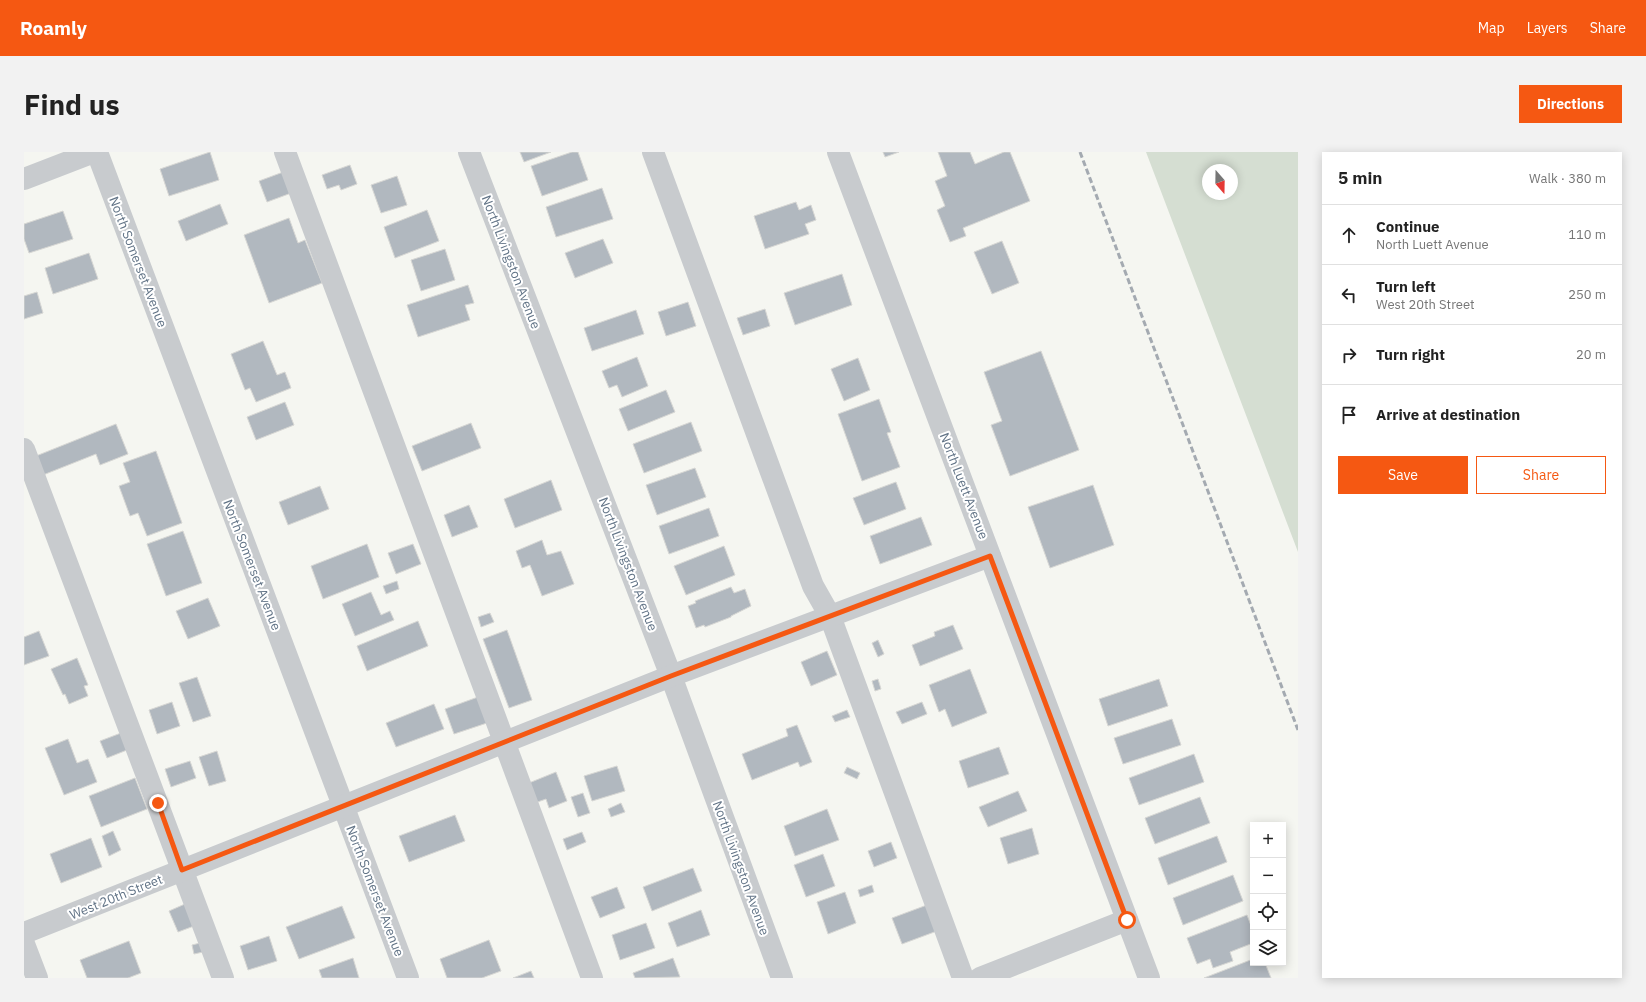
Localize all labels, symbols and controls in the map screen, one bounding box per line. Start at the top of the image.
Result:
text: Roamly [20,16,87,40]
text: Map [1478,19,1505,37]
text: Layers [1527,19,1568,37]
text: Share [1590,19,1626,37]
button: Directions [1519,85,1622,123]
text: Find us [24,86,120,123]
north arrow [1202,164,1238,200]
text: 5 min [1338,167,1382,189]
text: Walk · 380 m [1529,170,1606,187]
street label: North Livingston Avenue [478,193,544,331]
street label: North Somerset Avenue [105,194,171,330]
text: Continue [1376,217,1440,236]
icon: ahead [1338,224,1360,246]
text: 110 m [1568,226,1606,243]
text: North Luett Avenue [1376,236,1489,253]
text: Turn left [1376,277,1436,296]
icon: left [1338,284,1360,306]
text: 250 m [1568,286,1606,303]
text: West 20th Street [1376,296,1475,313]
icon: right [1338,344,1360,366]
text: Turn right [1376,345,1445,364]
text: 20 m [1576,346,1606,363]
icon: arrive [1338,404,1360,426]
text: Arrive at destination [1376,405,1520,424]
street label: North Luett Avenue [936,430,992,542]
button: Save [1338,456,1468,494]
button: Share [1476,456,1606,494]
street label: North Livingston Avenue [595,495,661,633]
street label: North Somerset Avenue [219,497,285,633]
route end [149,794,167,812]
street label: North Livingston Avenue [709,798,773,938]
map controls [1250,822,1286,966]
button: + [1250,822,1286,858]
street label: North Somerset Avenue [342,823,408,959]
button: − [1250,858,1286,894]
street label: West 20th Street [67,871,165,923]
button: locate [1250,894,1286,930]
route start [1118,911,1136,929]
button: layers [1250,930,1286,966]

